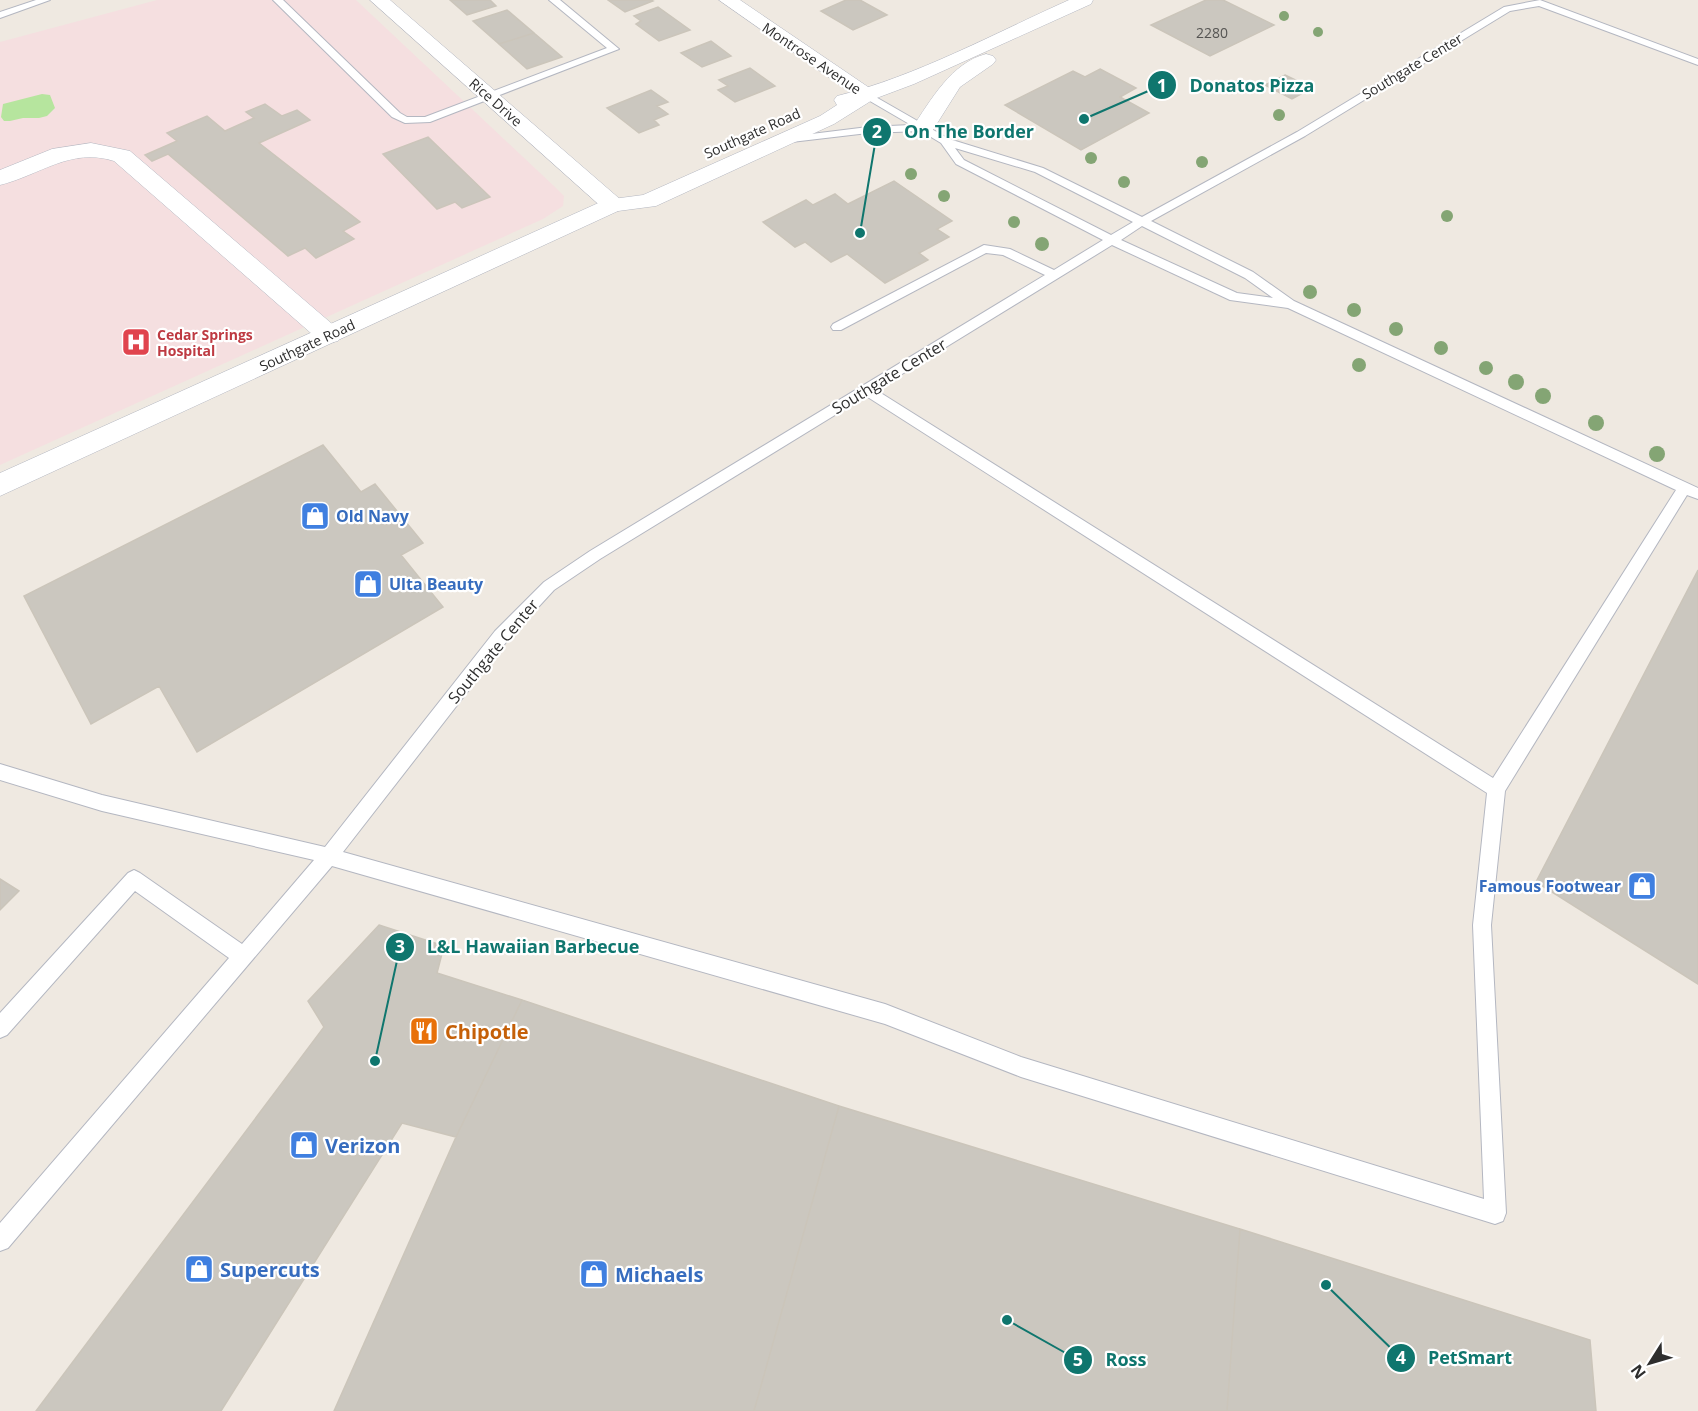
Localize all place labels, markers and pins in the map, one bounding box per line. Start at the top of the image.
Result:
callout: Donatos Pizza [1147,67,1326,103]
callout: On The Border [862,114,1046,150]
place label: Cedar Springs Hospital [157,325,253,360]
hospital icon: Cedar Springs Hospital [120,326,152,358]
shop icon: Old Navy [299,500,331,532]
place label: Old Navy [336,505,410,527]
shop icon: Ulta Beauty [352,568,384,600]
place label: Ulta Beauty [389,573,484,595]
shop icon: Famous Footwear [1626,870,1658,902]
place label: Famous Footwear [1479,875,1621,897]
callout: L&L Hawaiian Barbecue [385,929,651,965]
restaurant icon: Chipotle [408,1015,440,1047]
place label: Chipotle [445,1018,529,1045]
shop icon: Verizon [288,1129,320,1161]
place label: Verizon [325,1132,400,1159]
shop icon: Supercuts [183,1253,215,1285]
place label: Supercuts [220,1256,320,1283]
shop icon: Michaels [578,1258,610,1290]
place label: Michaels [615,1261,703,1288]
callout: PetSmart [1386,1340,1524,1376]
callout: Ross [1063,1342,1158,1378]

